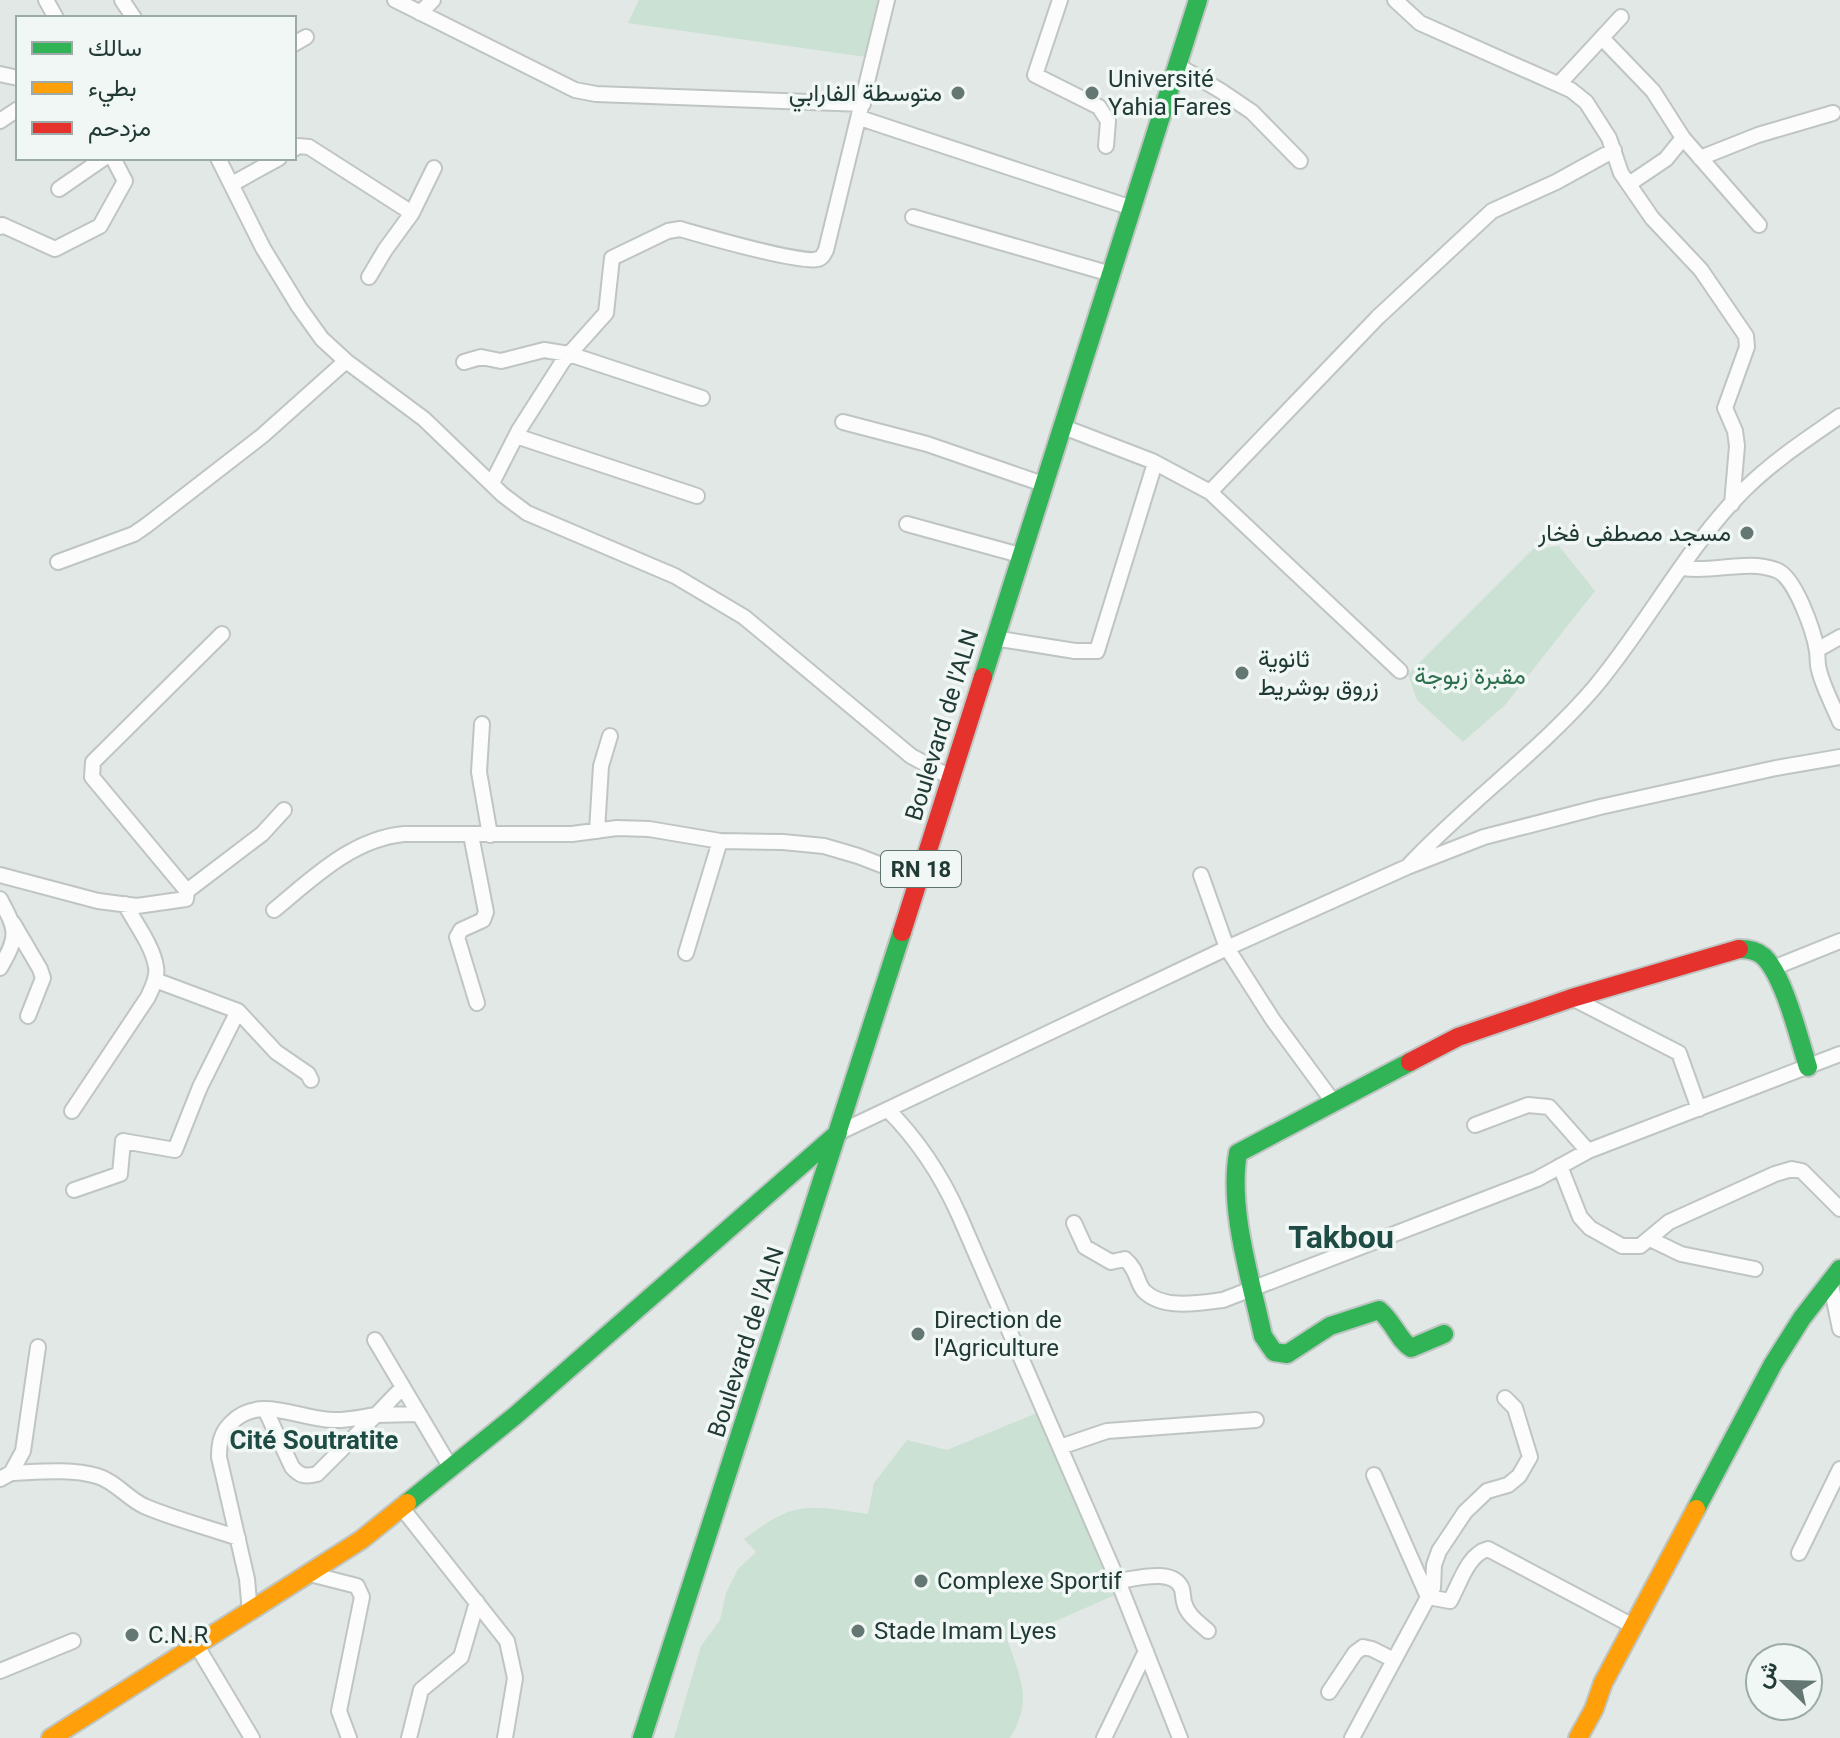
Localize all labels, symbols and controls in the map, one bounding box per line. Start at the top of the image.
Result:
legend [16,16,296,160]
text: سالك [88,34,142,62]
place label: Université Yahia Fares [1108,65,1232,121]
text: بطيء [88,74,137,107]
place label: متوسطة الفارابي [789,79,942,112]
marker: متوسطة الفارابي [949,84,967,102]
marker: Université Yahia Fares [1083,84,1101,102]
text: مزدحم [88,114,151,144]
place label: مسجد مصطفى فخار [1537,519,1731,548]
marker: مسجد مصطفى فخار [1738,524,1756,542]
street label: Boulevard de l'ALN [900,626,984,824]
place label: ثانوية زروق بوشريط [1258,645,1379,702]
park label: مقبرة زبوجة [1414,662,1526,691]
marker: ثانوية زروق بوشريط [1233,664,1251,682]
road number: RN 18 [881,851,961,887]
district label: Takbou [1288,1218,1394,1256]
street label: Boulevard de l'ALN [702,1243,790,1441]
place label: Direction de l'Agriculture [934,1306,1062,1362]
marker: Direction de l'Agriculture [909,1325,927,1343]
district label: Cité Soutratite [230,1425,398,1455]
place label: Complexe Sportif [937,1567,1123,1595]
marker: Complexe Sportif [912,1572,930,1590]
place label: Stade Imam Lyes [874,1617,1057,1645]
place label: C.N.R [148,1621,208,1649]
marker: Stade Imam Lyes [849,1622,867,1640]
marker: C.N.R [123,1626,141,1644]
north arrow [1744,1642,1824,1722]
text: ش [1749,1657,1784,1692]

